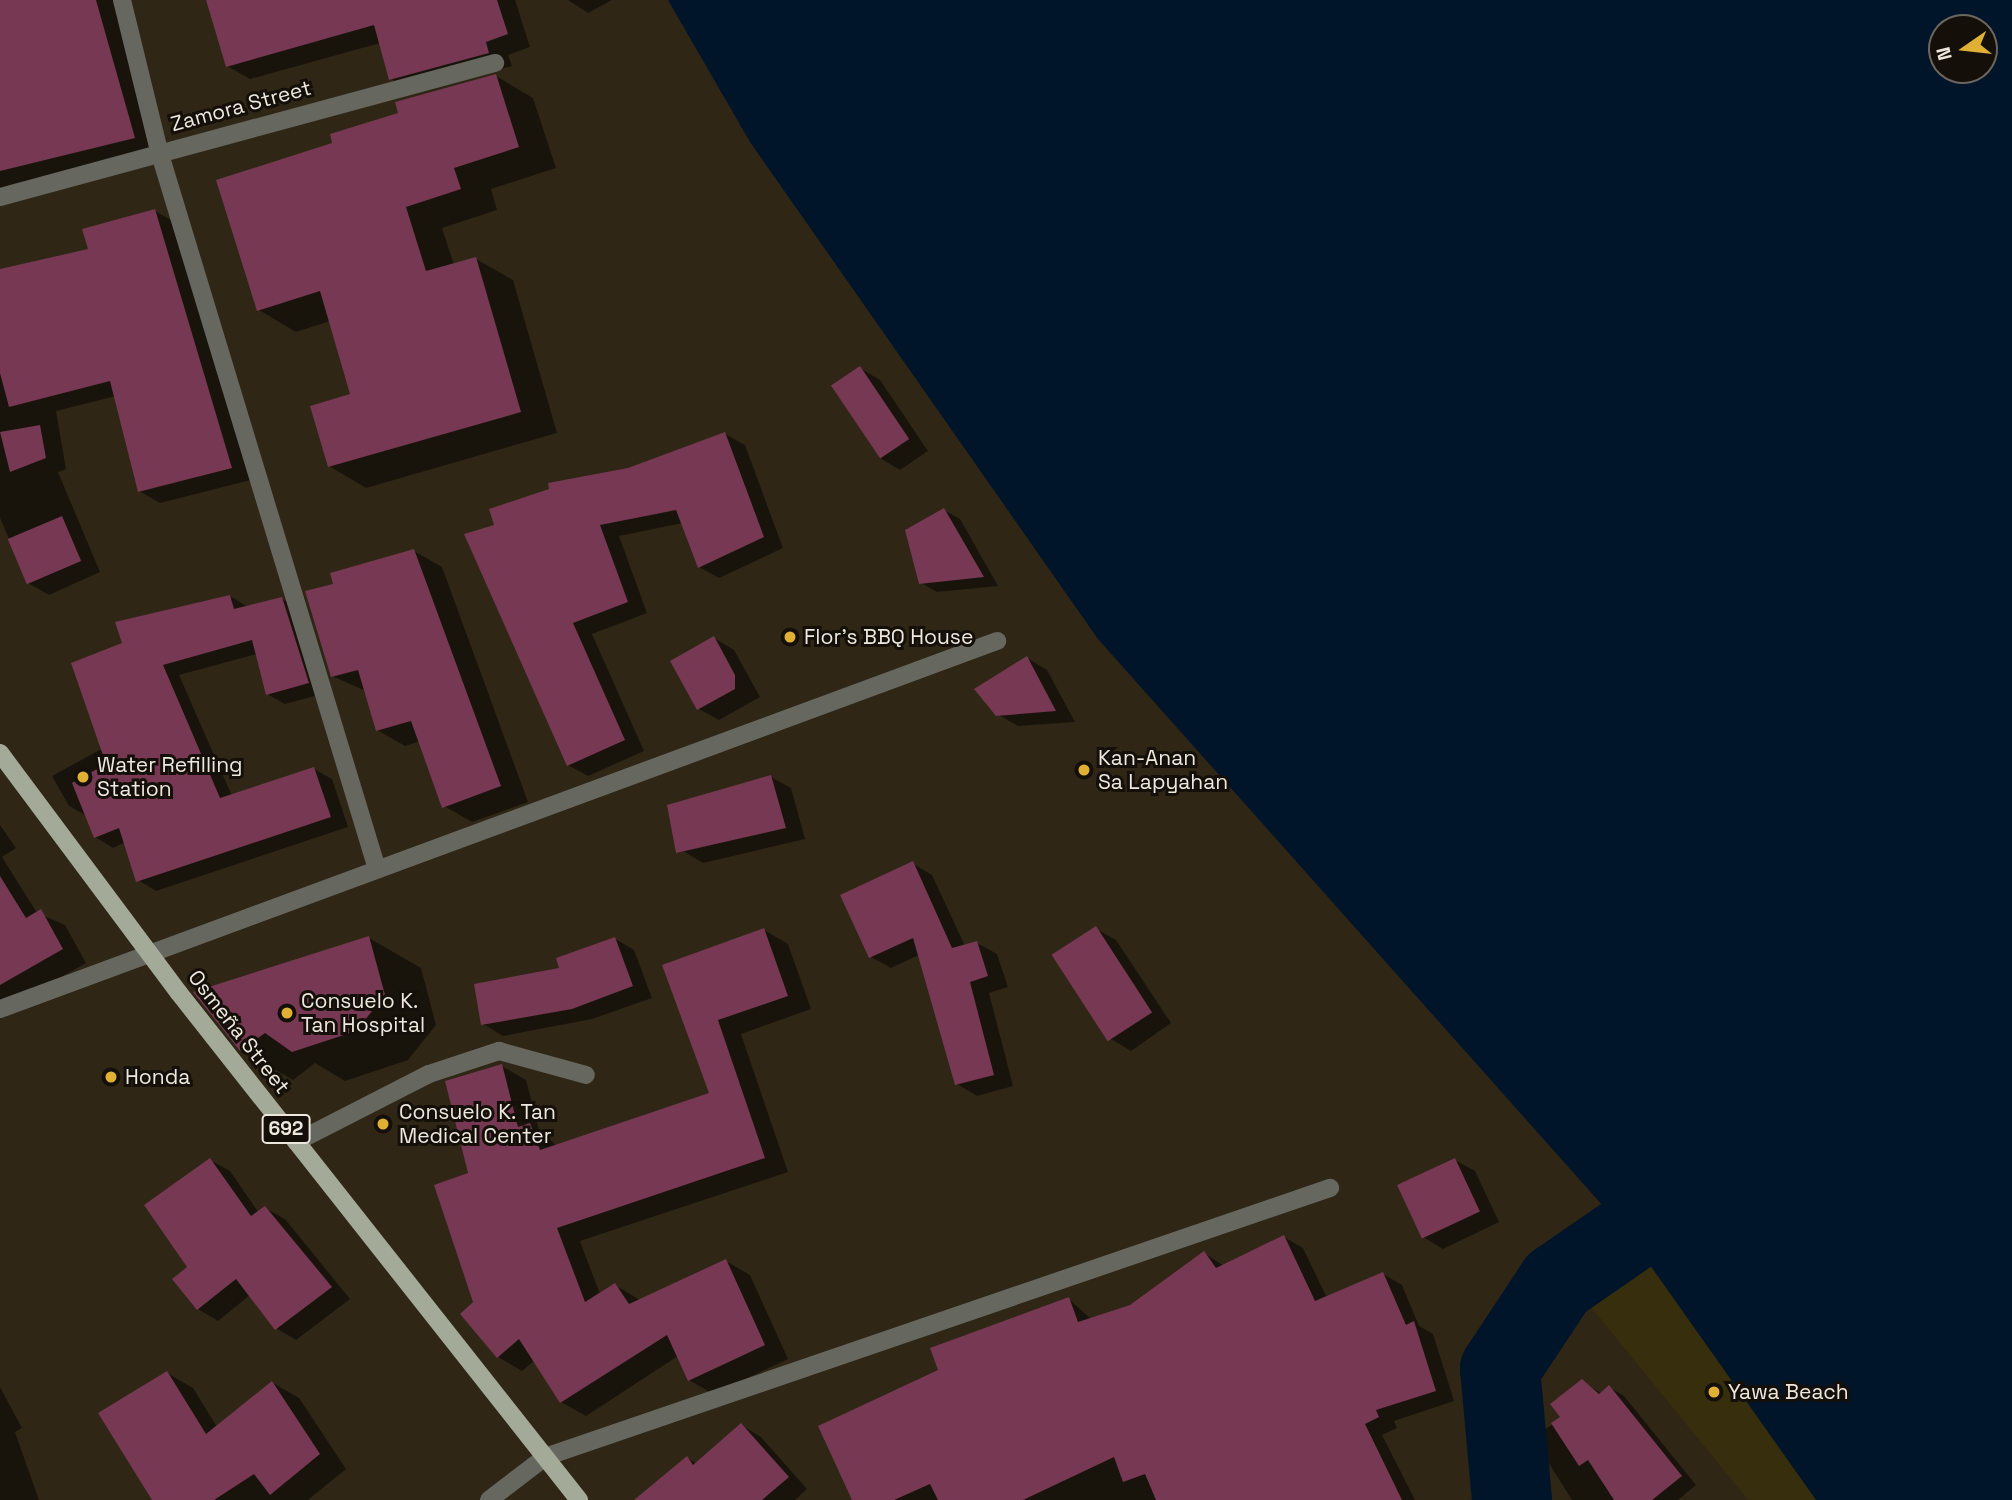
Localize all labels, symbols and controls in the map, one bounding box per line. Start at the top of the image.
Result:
north arrow [1928,14,1998,84]
text: N [1930,45,1958,63]
street label: Zamora Street [168,75,314,137]
place label: Flor's BBQ House [804,624,973,650]
marker: Flor's BBQ House [782,629,798,645]
place label: Kan-Anan Sa Lapyahan [1098,745,1228,795]
place label: Water Refilling Station [97,752,243,802]
marker: Kan-Anan Sa Lapyahan [1076,762,1092,778]
marker: Water Refilling Station [75,769,91,785]
street label: Osmeña Street [183,965,295,1099]
place label: Consuelo K. Tan Hospital [301,988,425,1038]
marker: Consuelo K. Tan Hospital [279,1005,295,1021]
place label: Honda [125,1064,190,1090]
marker: Honda [103,1069,119,1085]
place label: Consuelo K. Tan Medical Center [399,1099,557,1149]
road number: 692 [262,1114,310,1144]
marker: Consuelo K. Tan Medical Center [373,1114,393,1134]
place label: Yawa Beach [1728,1379,1849,1405]
marker: Yawa Beach [1706,1384,1722,1400]

